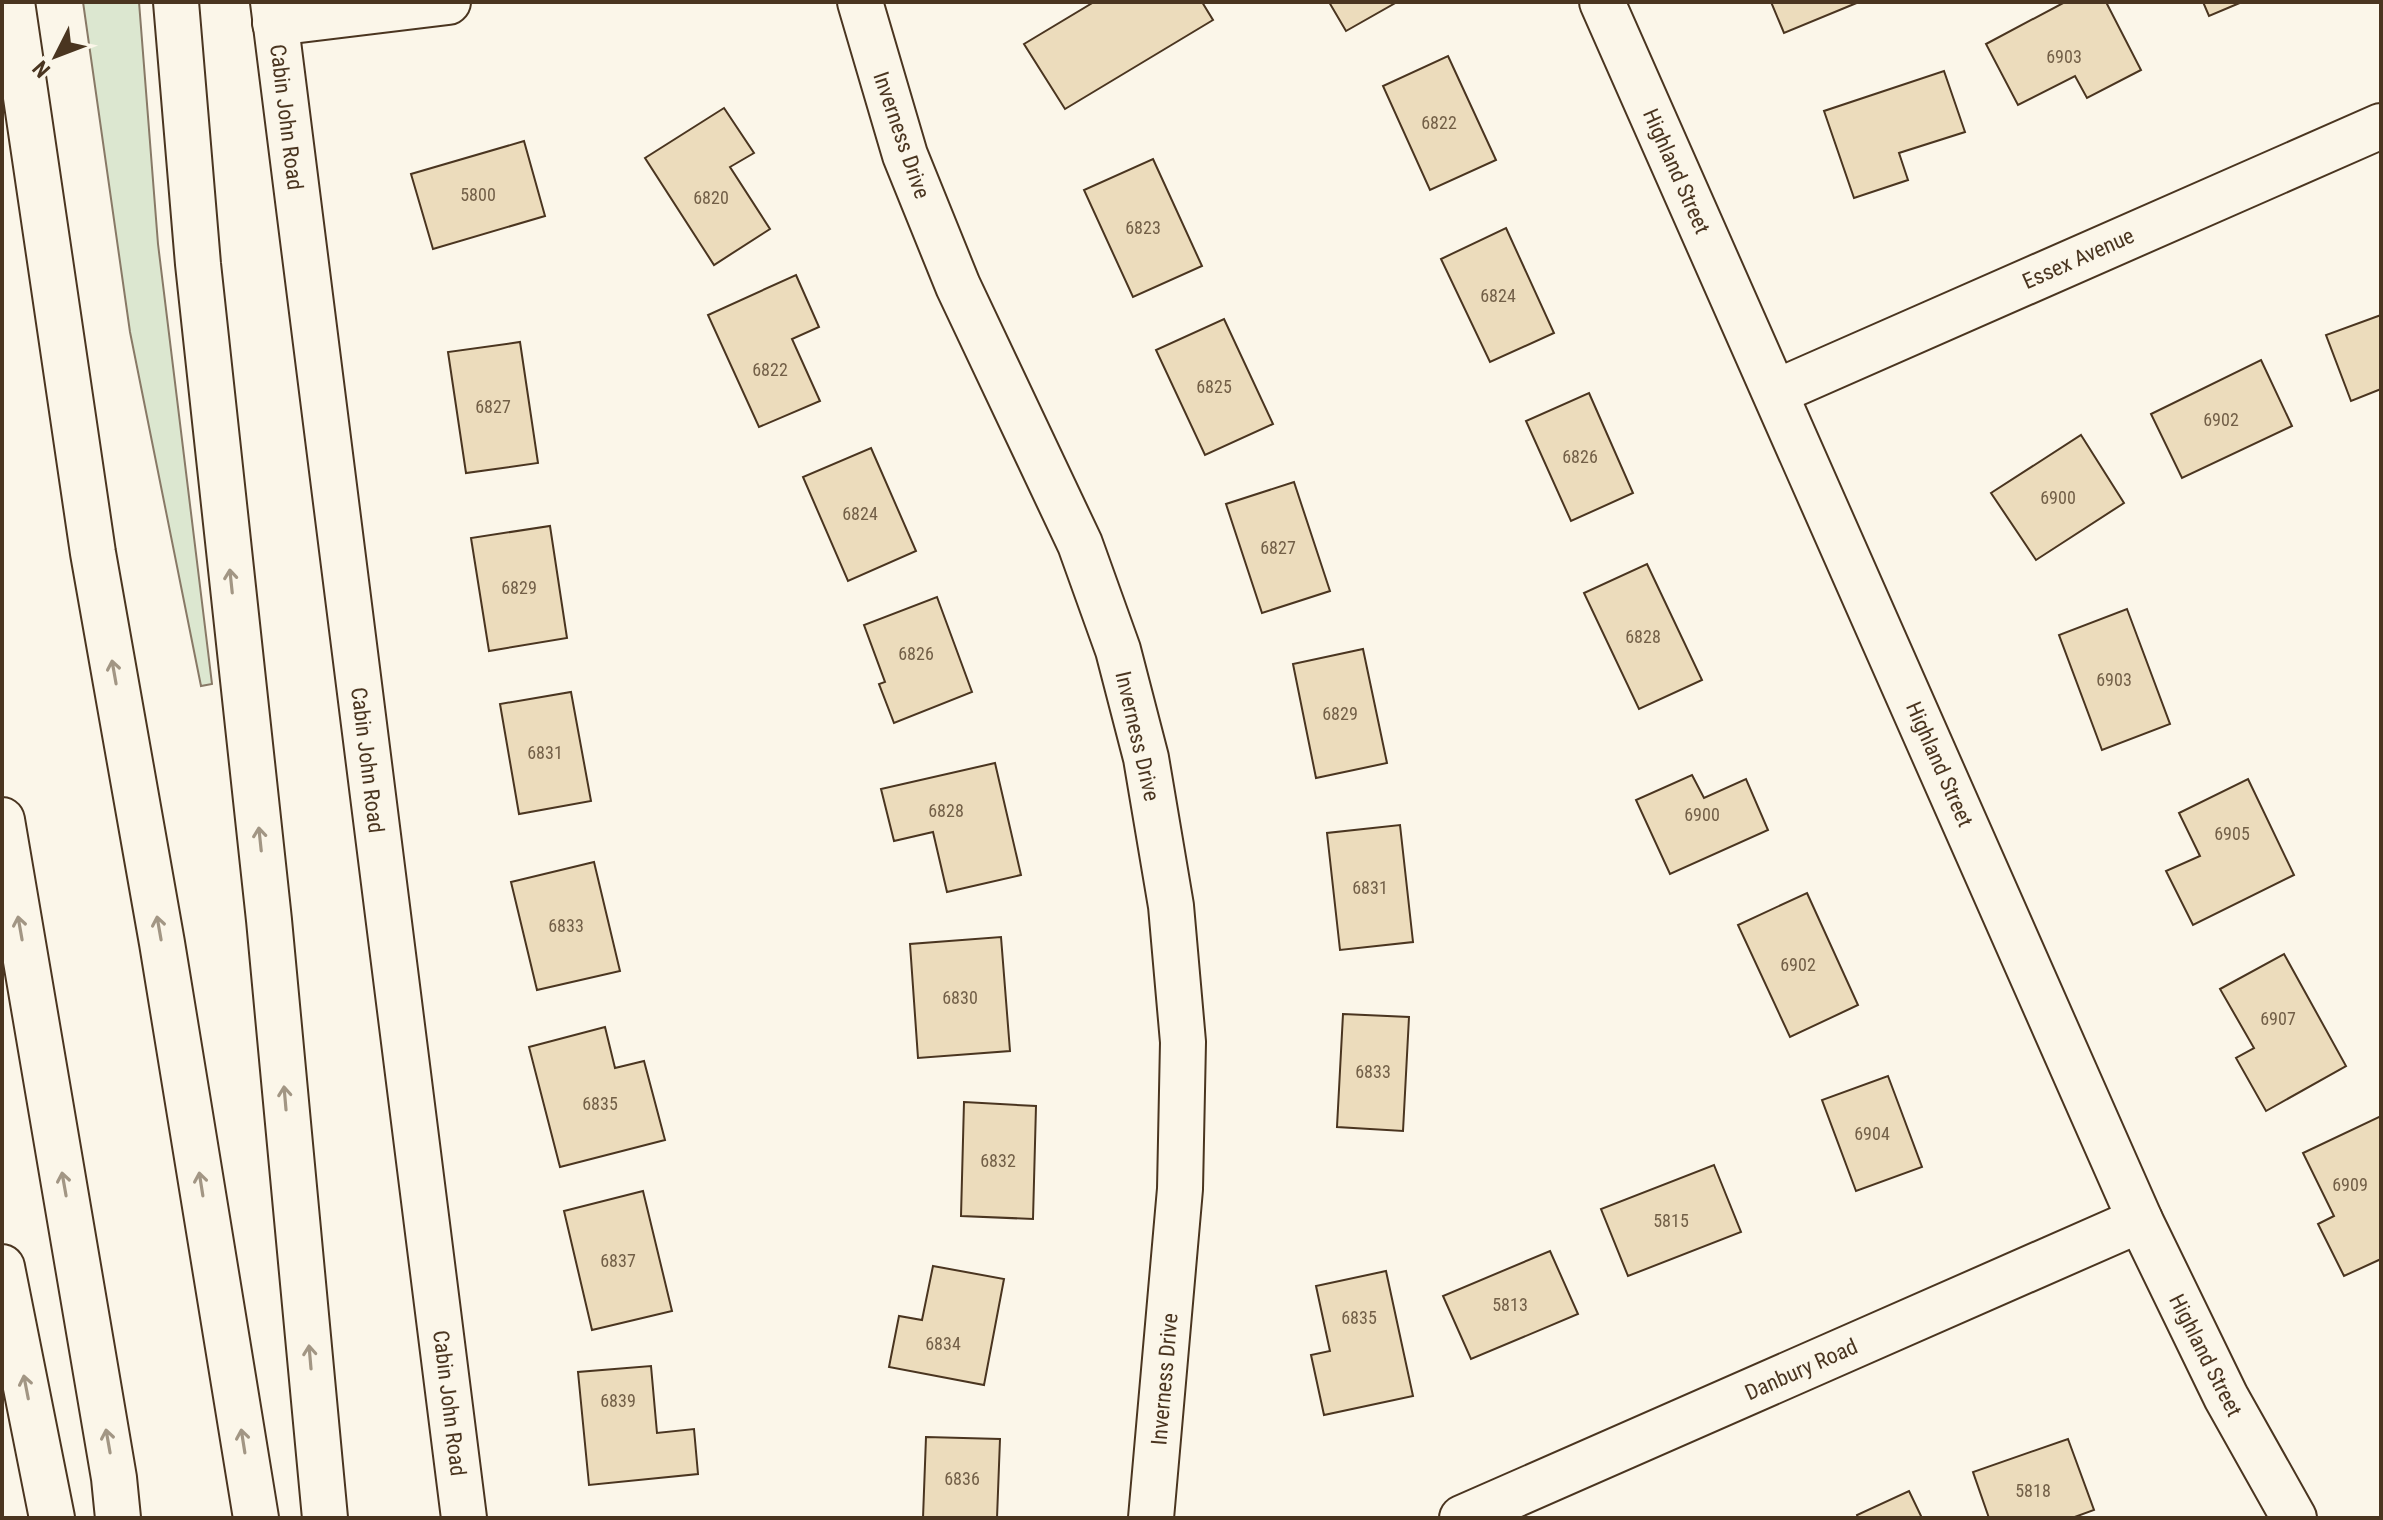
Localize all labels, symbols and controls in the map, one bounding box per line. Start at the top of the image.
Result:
north arrow [16,16,96,96]
street label: Cabin John Road [265,43,308,191]
house number: 6903 [2046,46,2082,67]
text: N [28,56,55,82]
street label: Inverness Drive [868,68,935,202]
street label: Highland Street [1638,105,1715,237]
house number: 6822 [1421,112,1457,133]
house number: 5800 [460,184,496,205]
house number: 6820 [693,187,729,208]
house number: 6823 [1125,217,1161,238]
street label: Essex Avenue [2019,223,2138,294]
house number: 6824 [1480,285,1516,306]
house number: 6822 [752,359,788,380]
house number: 6825 [1196,376,1232,397]
house number: 6827 [475,396,511,417]
house number: 6902 [2203,409,2239,430]
house number: 6826 [1562,446,1598,467]
house number: 6900 [2040,487,2076,508]
house number: 6824 [842,503,878,524]
house number: 6827 [1260,537,1296,558]
one-way arrow [224,568,239,595]
house number: 6829 [501,577,537,598]
house number: 6828 [1625,626,1661,647]
house number: 6826 [898,643,934,664]
one-way arrow [105,660,120,685]
street label: Inverness Drive [1110,669,1165,803]
house number: 6903 [2096,669,2132,690]
street label: Cabin John Road [346,686,389,834]
street label: Highland Street [1901,698,1978,830]
house number: 6829 [1322,703,1358,724]
house number: 6831 [527,742,563,763]
house number: 6828 [928,800,964,821]
house number: 6900 [1684,804,1720,825]
house number: 6905 [2214,823,2250,844]
one-way arrow [252,826,267,853]
house number: 6831 [1352,877,1388,898]
house number: 6833 [548,915,584,936]
one-way arrow [12,916,27,941]
one-way arrow [151,916,166,941]
house number: 6902 [1780,954,1816,975]
house number: 6830 [942,987,978,1008]
house number: 6907 [2260,1008,2296,1029]
house number: 6833 [1355,1061,1391,1082]
one-way arrow [278,1085,293,1112]
house number: 6835 [582,1093,618,1114]
house number: 6904 [1854,1123,1890,1144]
house number: 6832 [980,1150,1016,1171]
one-way arrow [56,1172,71,1198]
one-way arrow [193,1172,208,1198]
house number: 6909 [2332,1174,2368,1195]
house number: 5815 [1653,1210,1689,1231]
house number: 6837 [600,1250,636,1271]
street label: Highland Street [2164,1290,2247,1421]
house number: 5813 [1492,1294,1528,1315]
house number: 6835 [1341,1307,1377,1328]
street label: Inverness Drive [1146,1312,1183,1446]
street label: Cabin John Road [428,1329,471,1477]
house number: 6834 [925,1333,961,1354]
street label: Danbury Road [1741,1334,1861,1405]
one-way arrow [302,1344,317,1371]
one-way arrow [18,1374,33,1400]
house number: 6839 [600,1390,636,1411]
one-way arrow [99,1429,114,1454]
one-way arrow [235,1429,250,1454]
house number: 6836 [944,1468,980,1489]
house number: 5818 [2015,1480,2051,1501]

